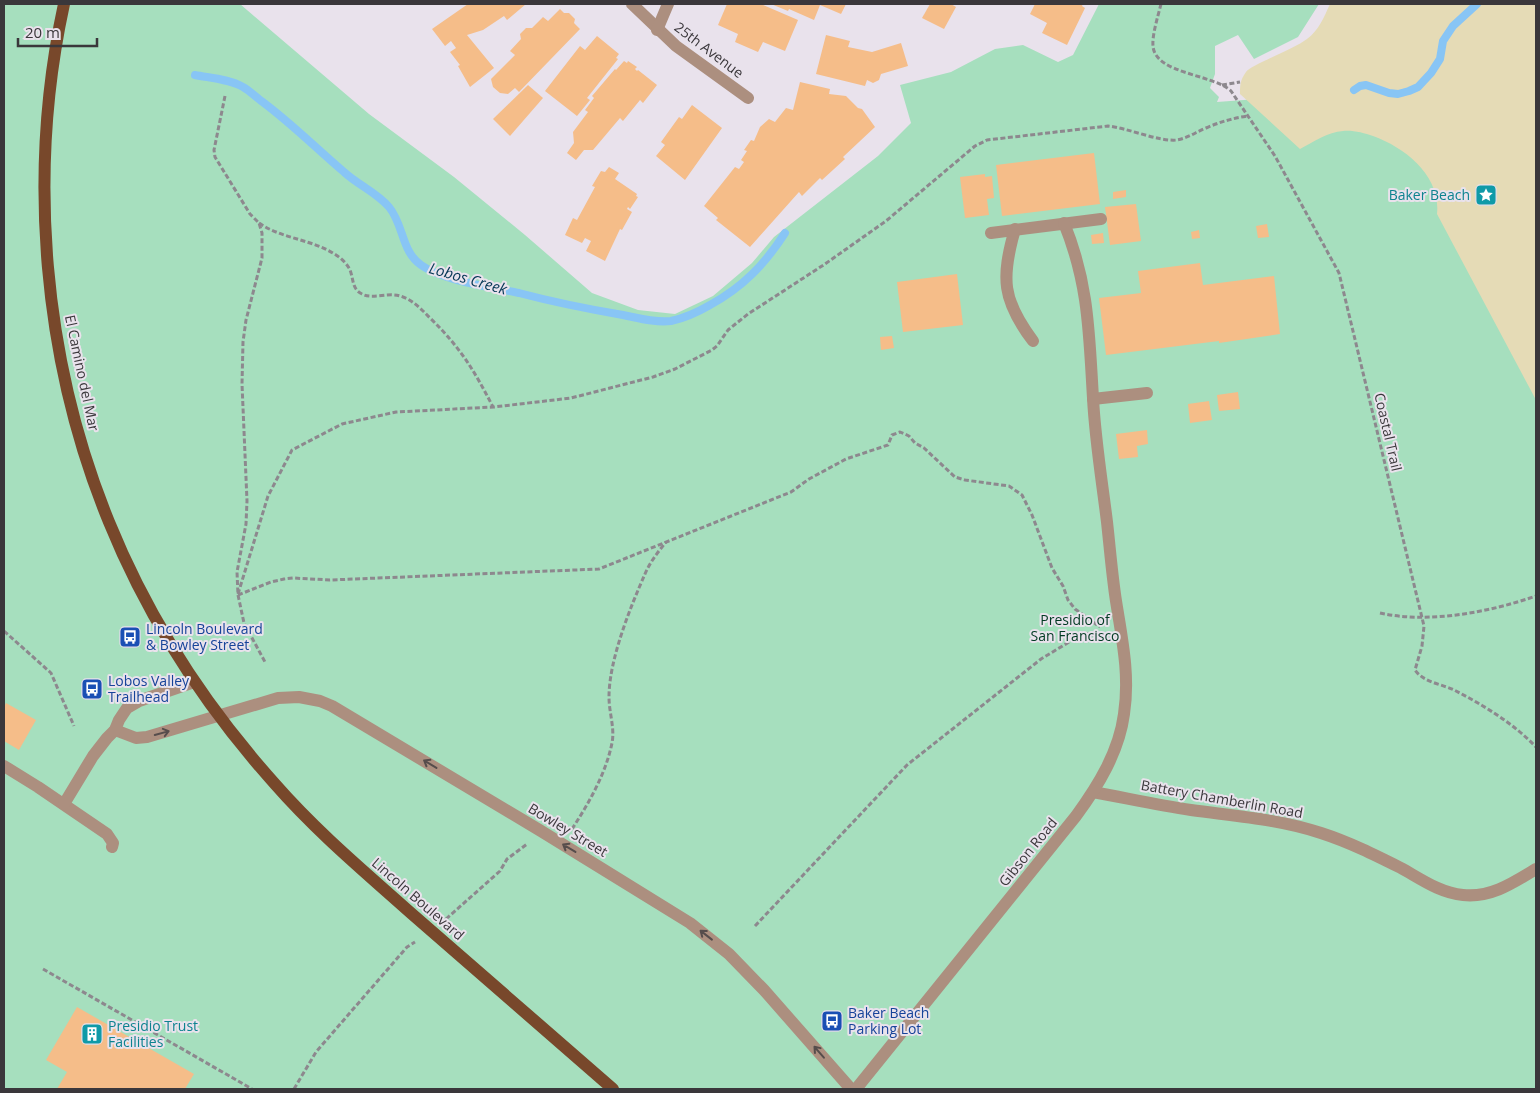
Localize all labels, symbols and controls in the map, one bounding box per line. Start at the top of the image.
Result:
scale bar [18,15,96,47]
street label: 25th Avenue [671,17,748,82]
text: 20 m [25,22,60,42]
place icon: Baker Beach [1474,183,1498,207]
place label: Baker Beach [1389,185,1470,204]
water label: Lobos Creek [427,257,510,299]
street label: El Camino del Mar [61,313,104,433]
street label: Coastal Trail [1370,391,1407,473]
park label: Presidio of San Francisco [1030,610,1120,645]
place label: Lincoln Boulevard & Bowley Street [146,619,263,654]
bus stop icon: Lincoln Boulevard & Bowley Street [118,625,142,649]
place label: Lobos Valley Trailhead [108,671,190,706]
bus stop icon: Lobos Valley Trailhead [80,677,104,701]
one-way arrow [153,727,169,737]
one-way arrow [424,759,438,769]
street label: Battery Chamberlin Road [1140,775,1305,822]
street label: Bowley Street [525,798,611,861]
street label: Gibson Road [994,813,1061,890]
one-way arrow [563,843,577,853]
street label: Lincoln Boulevard [368,853,469,944]
one-way arrow [700,930,713,941]
place label: Baker Beach Parking Lot [848,1003,929,1038]
bus stop icon: Baker Beach Parking Lot [820,1009,844,1033]
place label: Presidio Trust Facilities [108,1016,198,1051]
building icon: Presidio Trust Facilities [80,1022,104,1046]
one-way arrow [813,1046,825,1059]

